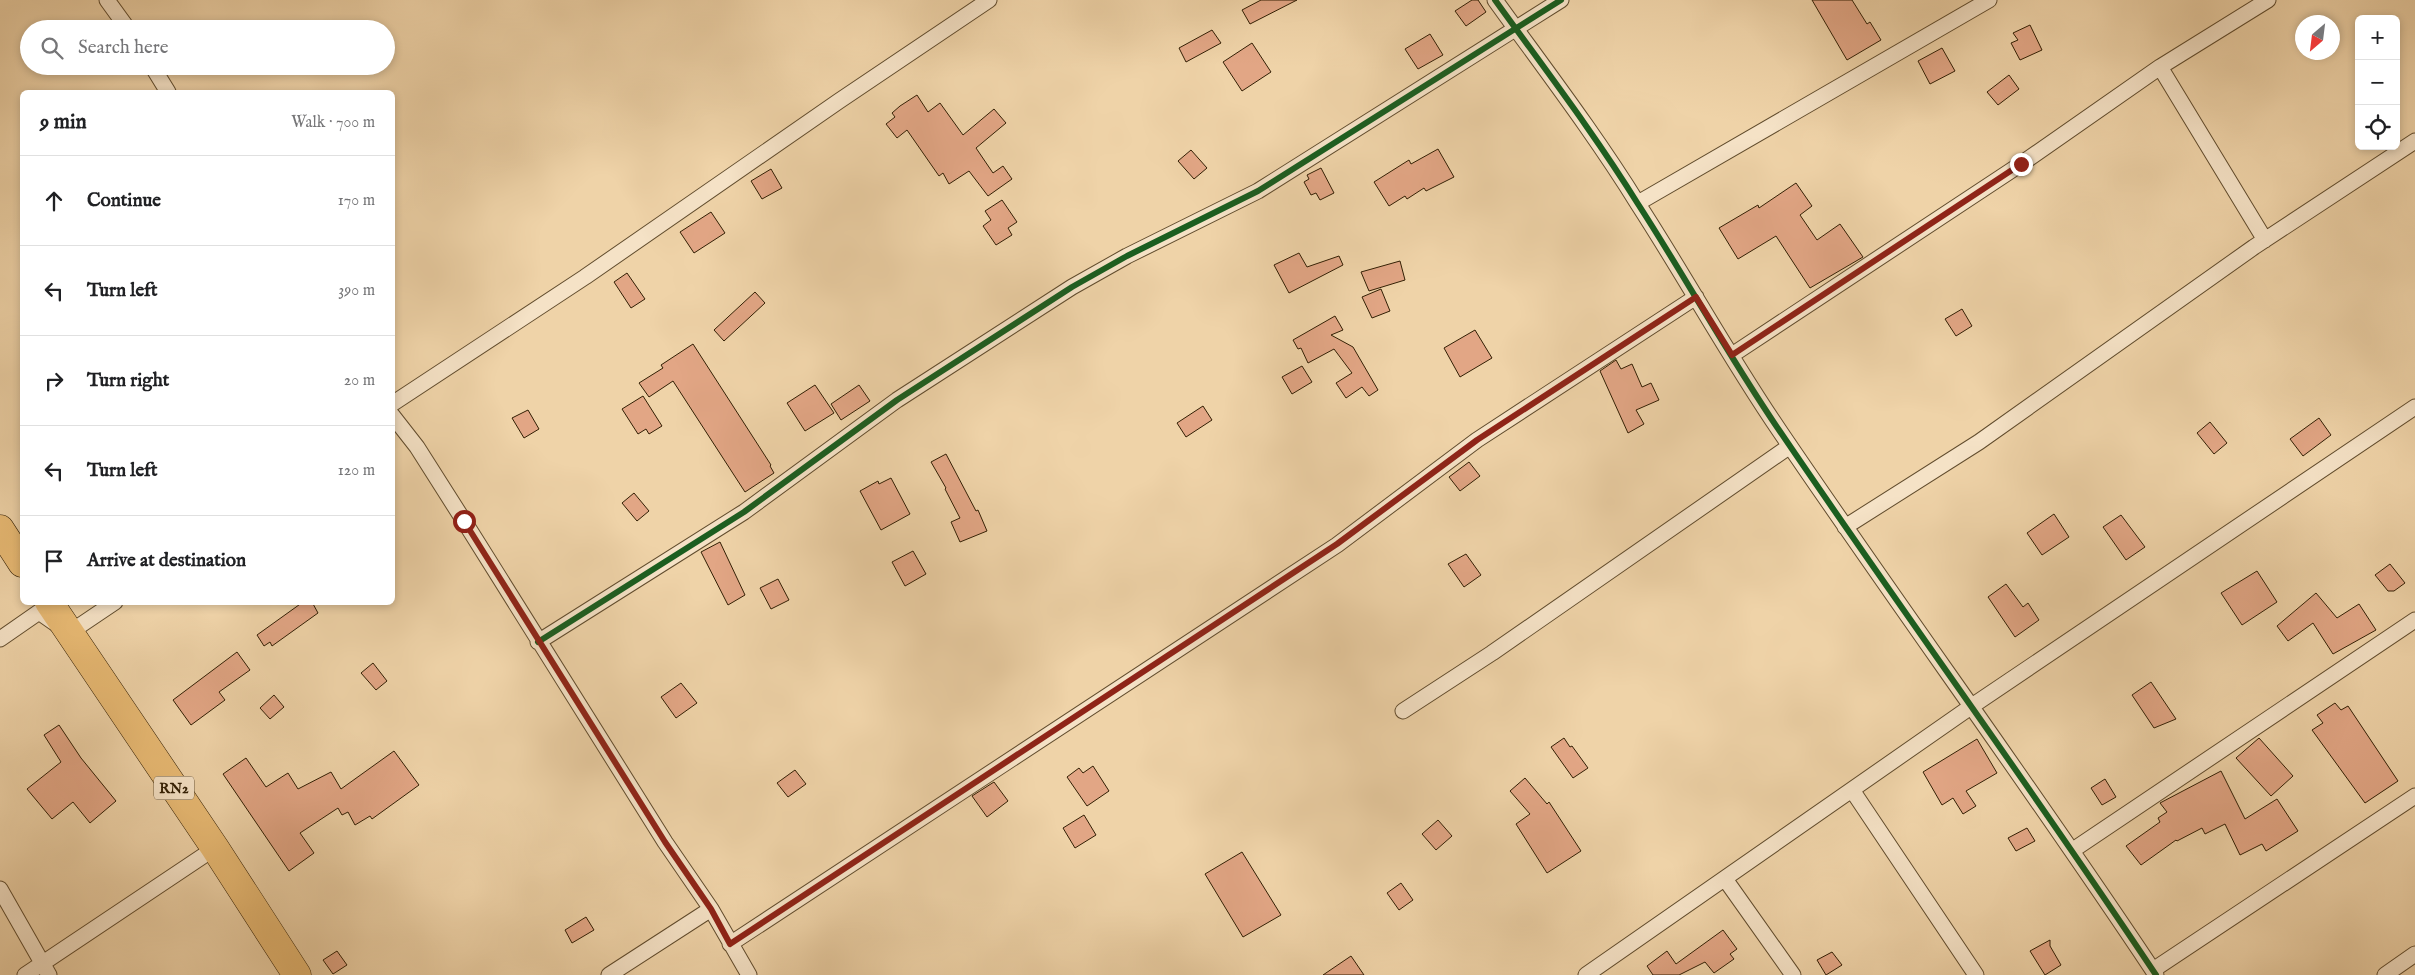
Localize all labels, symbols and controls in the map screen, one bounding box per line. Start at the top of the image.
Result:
north arrow [2295,15,2340,60]
map controls [2355,15,2400,150]
button: + [2355,15,2400,60]
search box [20,20,395,75]
icon: search [38,34,66,62]
text: Search here [78,36,169,60]
button: − [2355,60,2400,105]
button: locate [2355,105,2400,150]
text: 9 min [40,109,87,136]
text: Walk · 700 m [291,113,375,133]
route end [2010,153,2033,176]
icon: ahead [40,187,68,215]
text: Continue [87,189,161,213]
text: 170 m [338,191,375,211]
icon: left [40,277,68,305]
text: Turn left [87,279,158,303]
text: 390 m [338,281,375,301]
icon: right [40,367,68,395]
text: Turn right [87,369,169,393]
text: 20 m [344,371,375,391]
icon: left [40,457,68,485]
text: Turn left [87,459,158,483]
text: 120 m [338,461,375,481]
route start [453,510,476,533]
icon: arrive [40,547,68,575]
text: Arrive at destination [87,549,246,573]
road number: RN2 [154,776,194,800]

